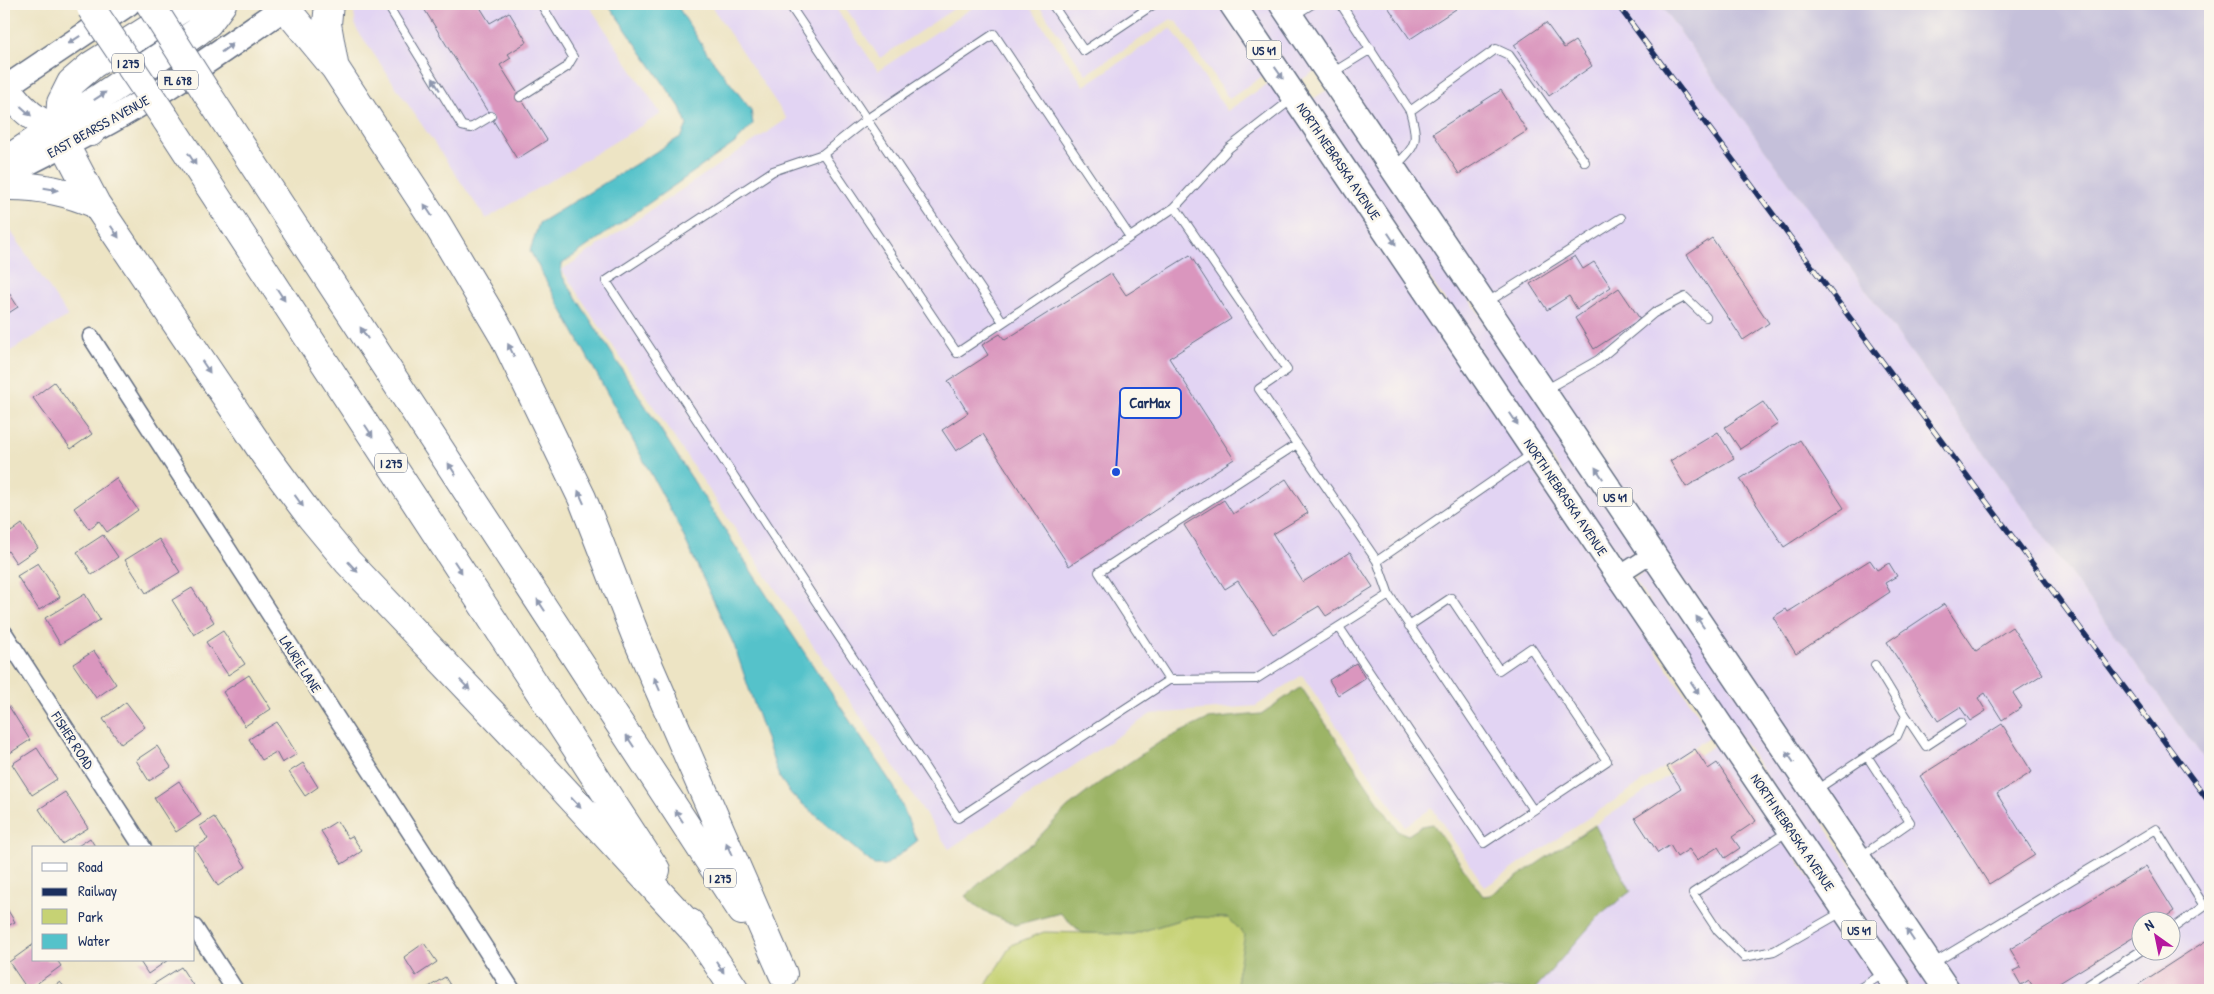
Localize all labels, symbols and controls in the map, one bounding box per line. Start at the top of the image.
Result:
one-way arrow [67,35,81,45]
road number: US 41 [1246,40,1282,60]
one-way arrow [220,43,234,53]
road number: I 275 [112,54,144,72]
one-way arrow [1274,66,1284,79]
road number: FL 678 [158,70,198,90]
one-way arrow [432,78,441,91]
street label: EAST BEARSS AVENUE [44,90,152,162]
one-way arrow [94,91,107,100]
street label: NORTH NEBRASKA AVENUE [1293,99,1385,223]
one-way arrow [19,106,32,117]
one-way arrow [187,152,197,165]
one-way arrow [43,186,59,194]
one-way arrow [423,204,433,217]
one-way arrow [110,226,120,239]
one-way arrow [1387,232,1397,245]
one-way arrow [276,288,286,301]
one-way arrow [359,326,368,340]
one-way arrow [507,343,515,357]
one-way arrow [201,360,211,374]
callout: CarMax [1120,388,1181,418]
text: CarMax [1129,392,1171,413]
one-way arrow [1509,412,1518,425]
one-way arrow [365,424,374,438]
street label: NORTH NEBRASKA AVENUE [1520,435,1612,559]
road number: I 275 [375,453,407,472]
one-way arrow [448,462,457,476]
one-way arrow [1594,466,1604,480]
road number: US 41 [1598,488,1632,507]
one-way arrow [577,490,585,504]
one-way arrow [294,494,304,508]
one-way arrow [453,560,463,574]
one-way arrow [347,561,359,573]
one-way arrow [536,599,546,612]
one-way arrow [1695,615,1704,629]
street label: LAURIE LANE [275,632,327,696]
one-way arrow [652,677,660,691]
one-way arrow [459,678,471,690]
one-way arrow [1691,681,1700,695]
street label: FISHER ROAD [47,707,99,773]
one-way arrow [625,735,635,748]
one-way arrow [1785,750,1795,764]
street label: NORTH NEBRASKA AVENUE [1747,770,1839,894]
one-way arrow [570,796,582,808]
one-way arrow [674,810,684,823]
one-way arrow [724,842,732,856]
legend [32,846,195,962]
text: Road [78,856,103,877]
road number: I 275 [704,868,736,888]
text: Railway [78,880,117,901]
text: Park [78,906,103,927]
north arrow [2132,912,2182,962]
text: N [2140,914,2157,935]
road number: US 41 [1842,920,1876,940]
one-way arrow [1905,929,1915,942]
text: Water [78,930,110,951]
one-way arrow [715,960,724,974]

